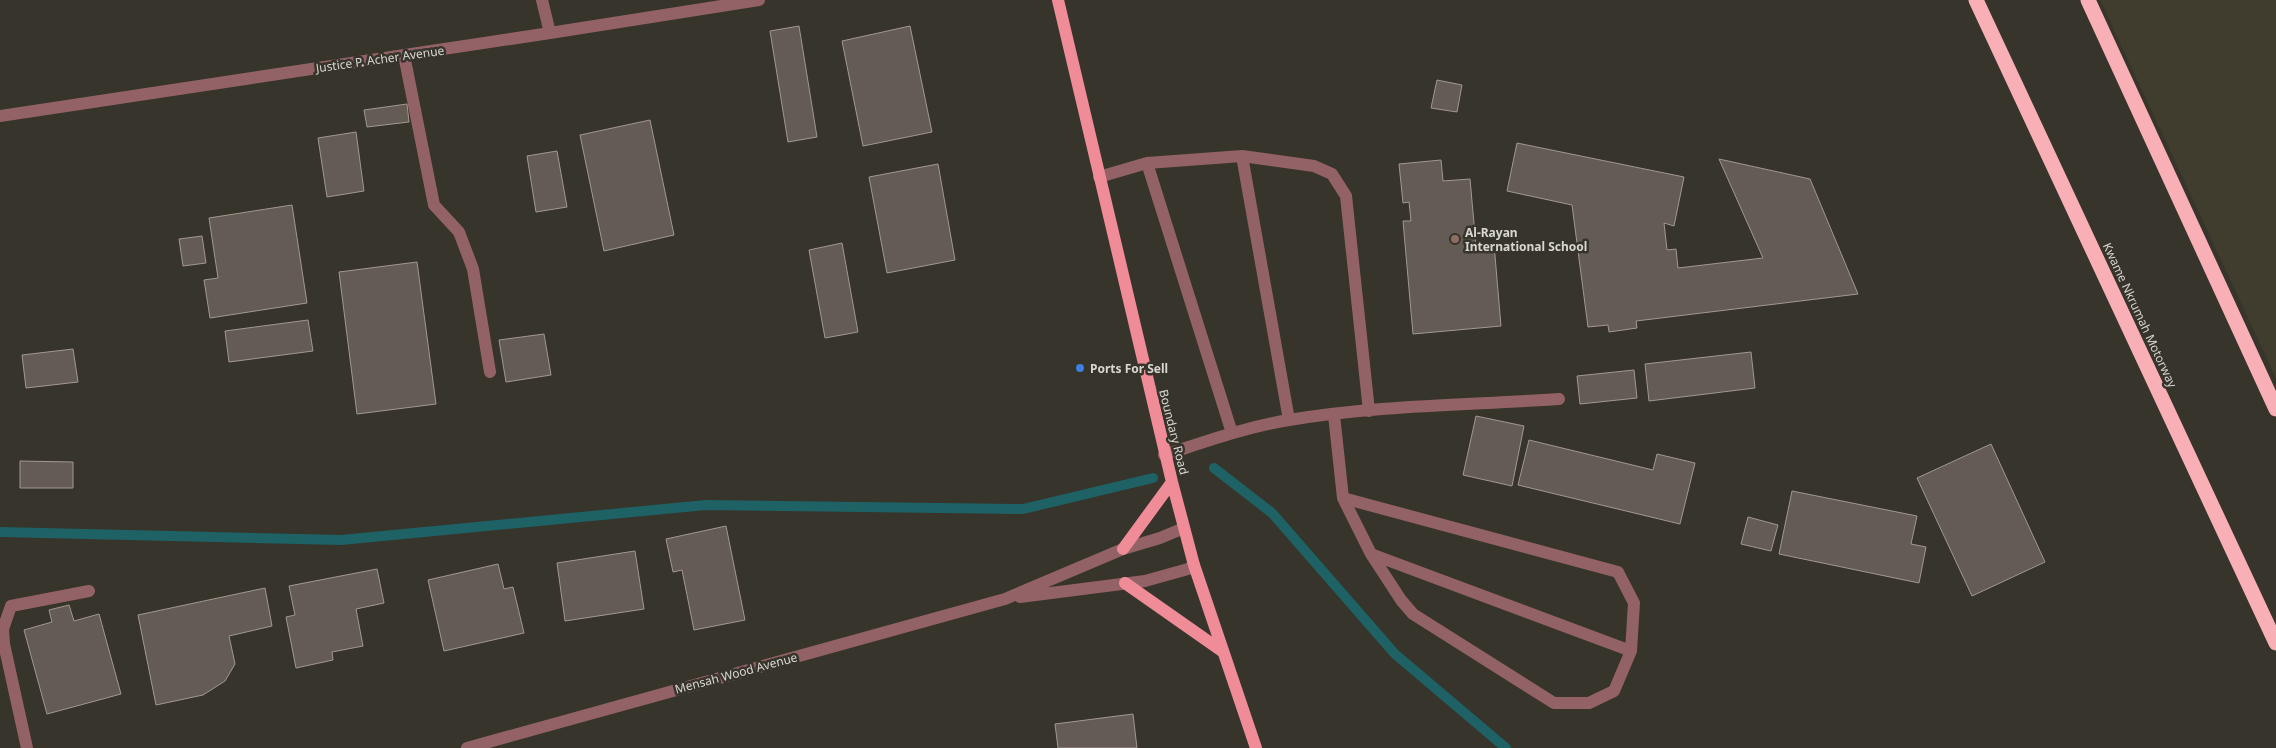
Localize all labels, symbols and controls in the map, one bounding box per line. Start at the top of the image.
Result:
street label: Justice P. Acher Avenue [314,42,445,77]
place label: Al-Rayan International School [1465,224,1587,255]
marker: Al-Rayan International School [1449,233,1461,245]
street label: Kwame Nkrumah Motorway [2099,240,2181,391]
place label: Ports For Sell [1090,360,1168,377]
marker: Ports For Sell [1074,362,1086,374]
street label: Boundary Road [1155,388,1193,476]
street label: Mensah Wood Avenue [673,648,799,698]

